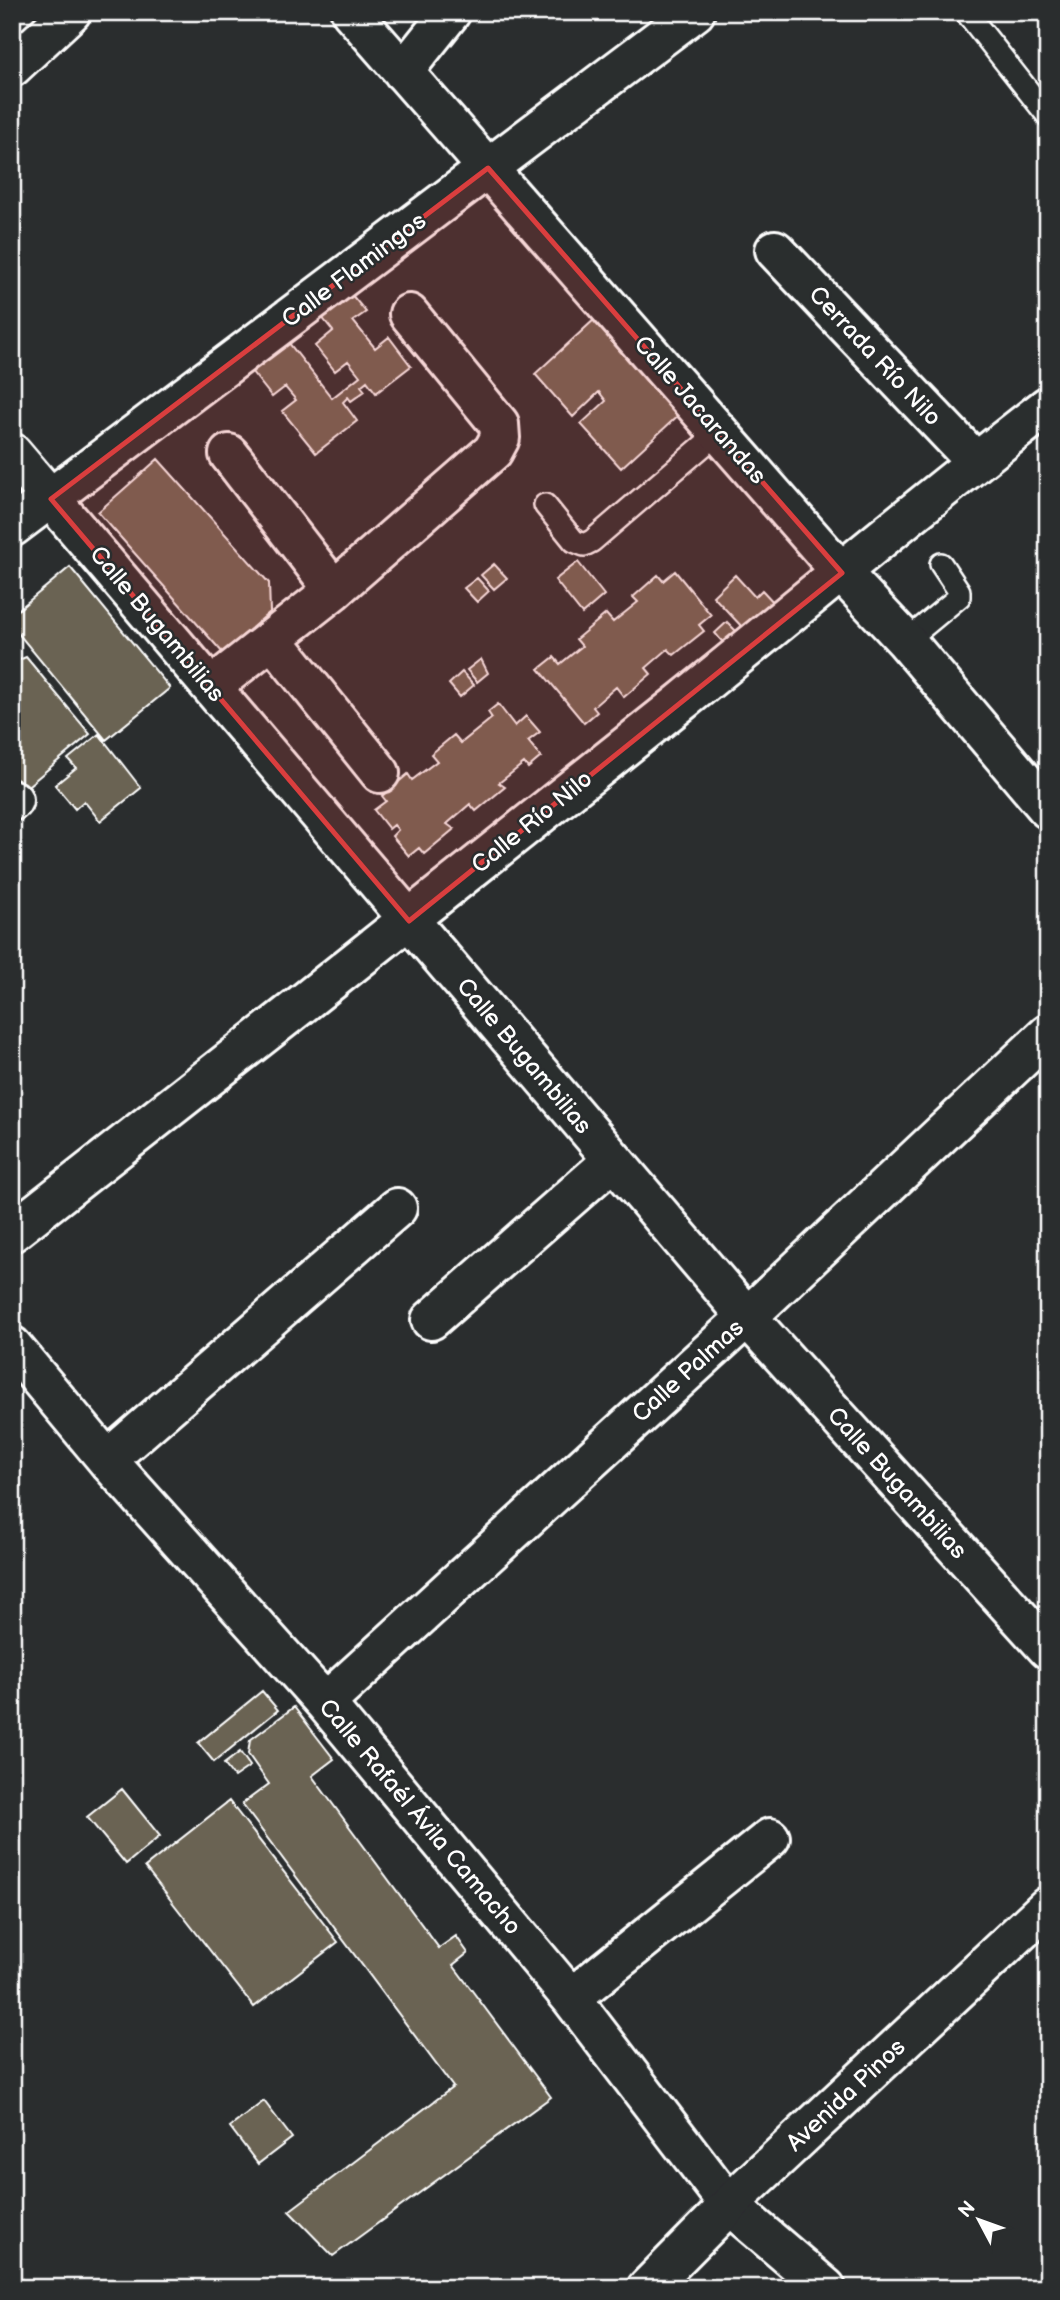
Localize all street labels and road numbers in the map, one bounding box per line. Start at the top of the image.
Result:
street label: Calle Flamingos [276,206,432,334]
street label: Cerrada Río Nilo [803,280,947,432]
street label: Calle Jacarandas [628,330,772,490]
street label: Calle Bugambilias [83,540,231,708]
street label: Calle Río Nilo [466,764,598,880]
street label: Calle Bugambilias [450,972,598,1140]
street label: Calle Palmas [626,1313,750,1429]
street label: Calle Bugambilias [821,1401,973,1565]
street label: Calle Rafaél Ávila Camacho [313,1692,528,1941]
street label: Avenida Pinos [780,2032,912,2158]

